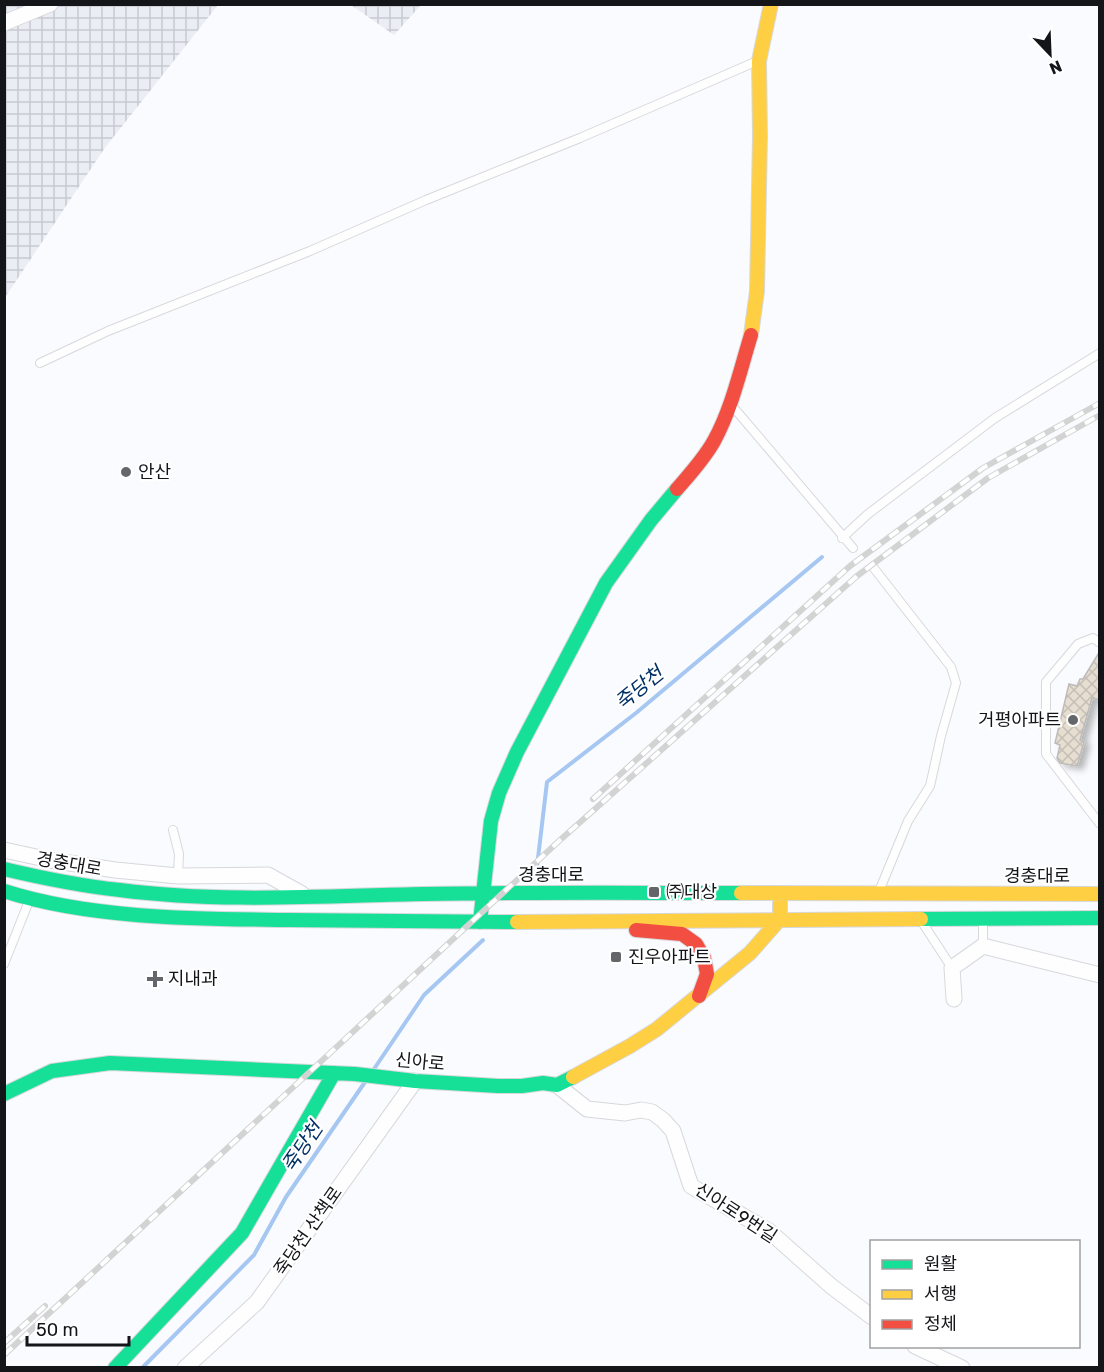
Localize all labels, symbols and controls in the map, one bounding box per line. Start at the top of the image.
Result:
north arrow [1020,24,1080,84]
text: N [1047,56,1065,78]
place label: 안산 [138,461,171,483]
marker: 안산 [119,465,133,479]
water label: 죽당천 [610,660,670,715]
place label: 거평아파트 [978,709,1061,731]
marker: 거평아파트 [1066,713,1080,727]
street label: 경충대로 [34,847,104,881]
street label: 경충대로 [518,864,584,886]
street label: 경충대로 [1004,865,1070,887]
place label: ㈜대상 [666,881,717,903]
marker: ㈜대상 [647,885,661,899]
place label: 진우아파트 [628,946,711,968]
marker: 진우아파트 [609,950,623,964]
place label: 지내과 [168,968,218,990]
marker: 지내과 [146,970,164,988]
street label: 신아로 [394,1049,446,1075]
water label: 죽당천 [277,1115,329,1177]
street label: 신아로9번길 [691,1178,781,1248]
street label: 죽당천 산책로 [269,1182,347,1280]
legend [870,1240,1080,1348]
text: 원활 [924,1253,957,1275]
text: 서행 [924,1283,957,1305]
scale bar [27,1309,129,1347]
text: 정체 [924,1313,957,1335]
text: 50 m [36,1319,79,1341]

